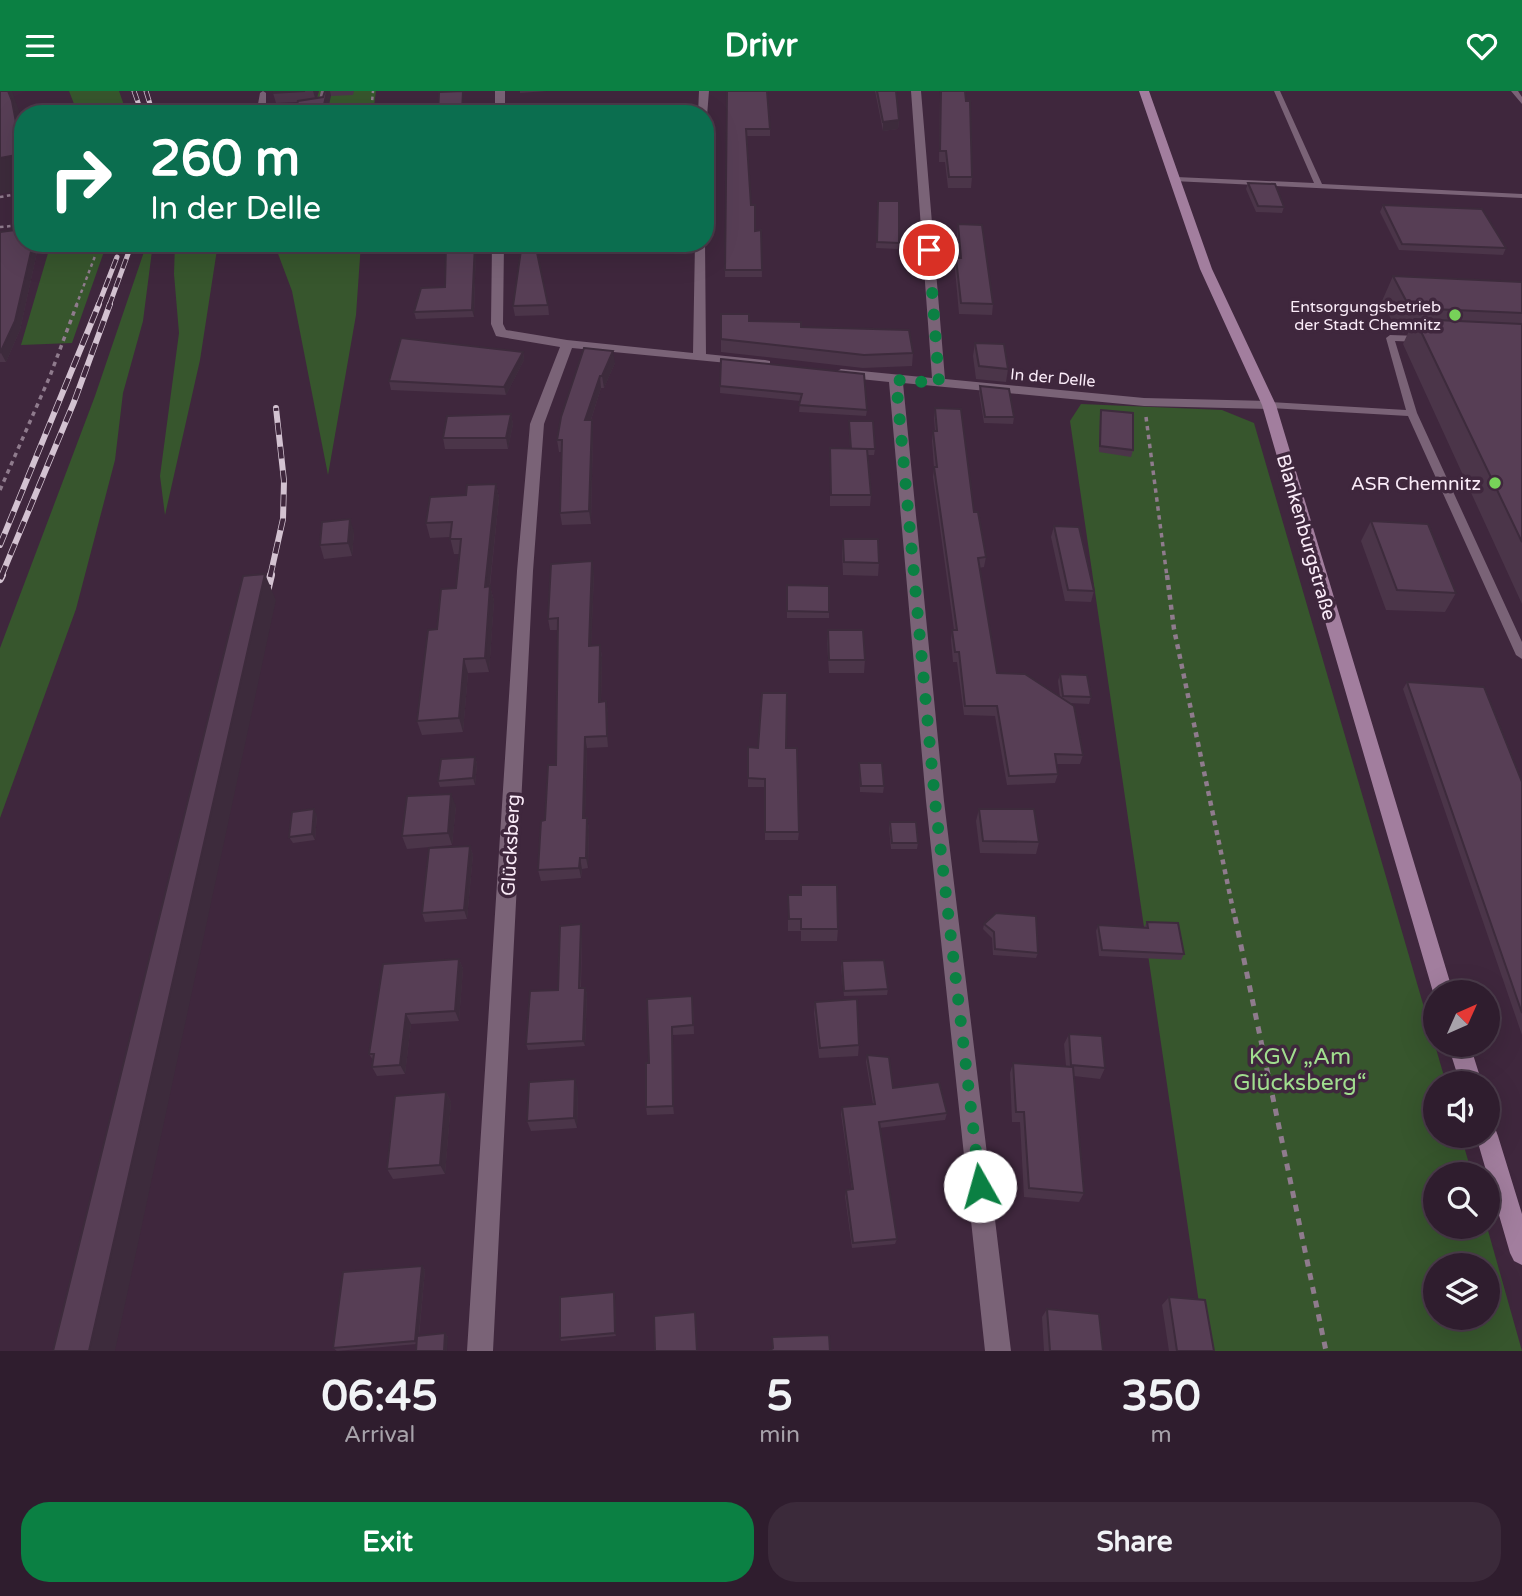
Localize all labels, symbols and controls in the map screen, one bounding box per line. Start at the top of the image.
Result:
icon: menu [21,27,59,65]
text: Drivr [724,27,798,65]
icon: heart [1463,27,1501,65]
text: 260 m [150,130,300,189]
icon: right [35,133,126,224]
text: In der Delle [150,190,321,228]
pin [899,220,959,280]
icon: arrive [910,231,948,269]
place label: Entsorgungsbetrieb der Stadt Chemnitz [1290,297,1441,335]
marker: Entsorgungsbetrieb der Stadt Chemnitz [1447,307,1463,323]
street label: In der Delle [1009,364,1096,392]
street label: Blankenburgstraße [1272,452,1340,623]
place label: ASR Chemnitz [1351,473,1481,495]
marker: ASR Chemnitz [1487,475,1503,491]
street label: Glücksberg [497,794,525,897]
north arrow [1423,980,1500,1057]
map controls [1423,980,1500,1330]
park label: KGV „Am Glücksberg“ [1233,1043,1367,1097]
button: sound [1423,1071,1500,1148]
position arrow [943,1149,1017,1223]
button: search [1423,1162,1500,1239]
button: layers [1423,1253,1500,1330]
text: 06:45 [321,1371,438,1422]
text: 5 [766,1371,793,1422]
text: 350 [1121,1371,1201,1422]
text: Arrival [344,1421,415,1449]
text: min [759,1421,800,1449]
text: m [1150,1421,1172,1449]
button: Exit [21,1502,754,1582]
button: Share [768,1502,1501,1582]

